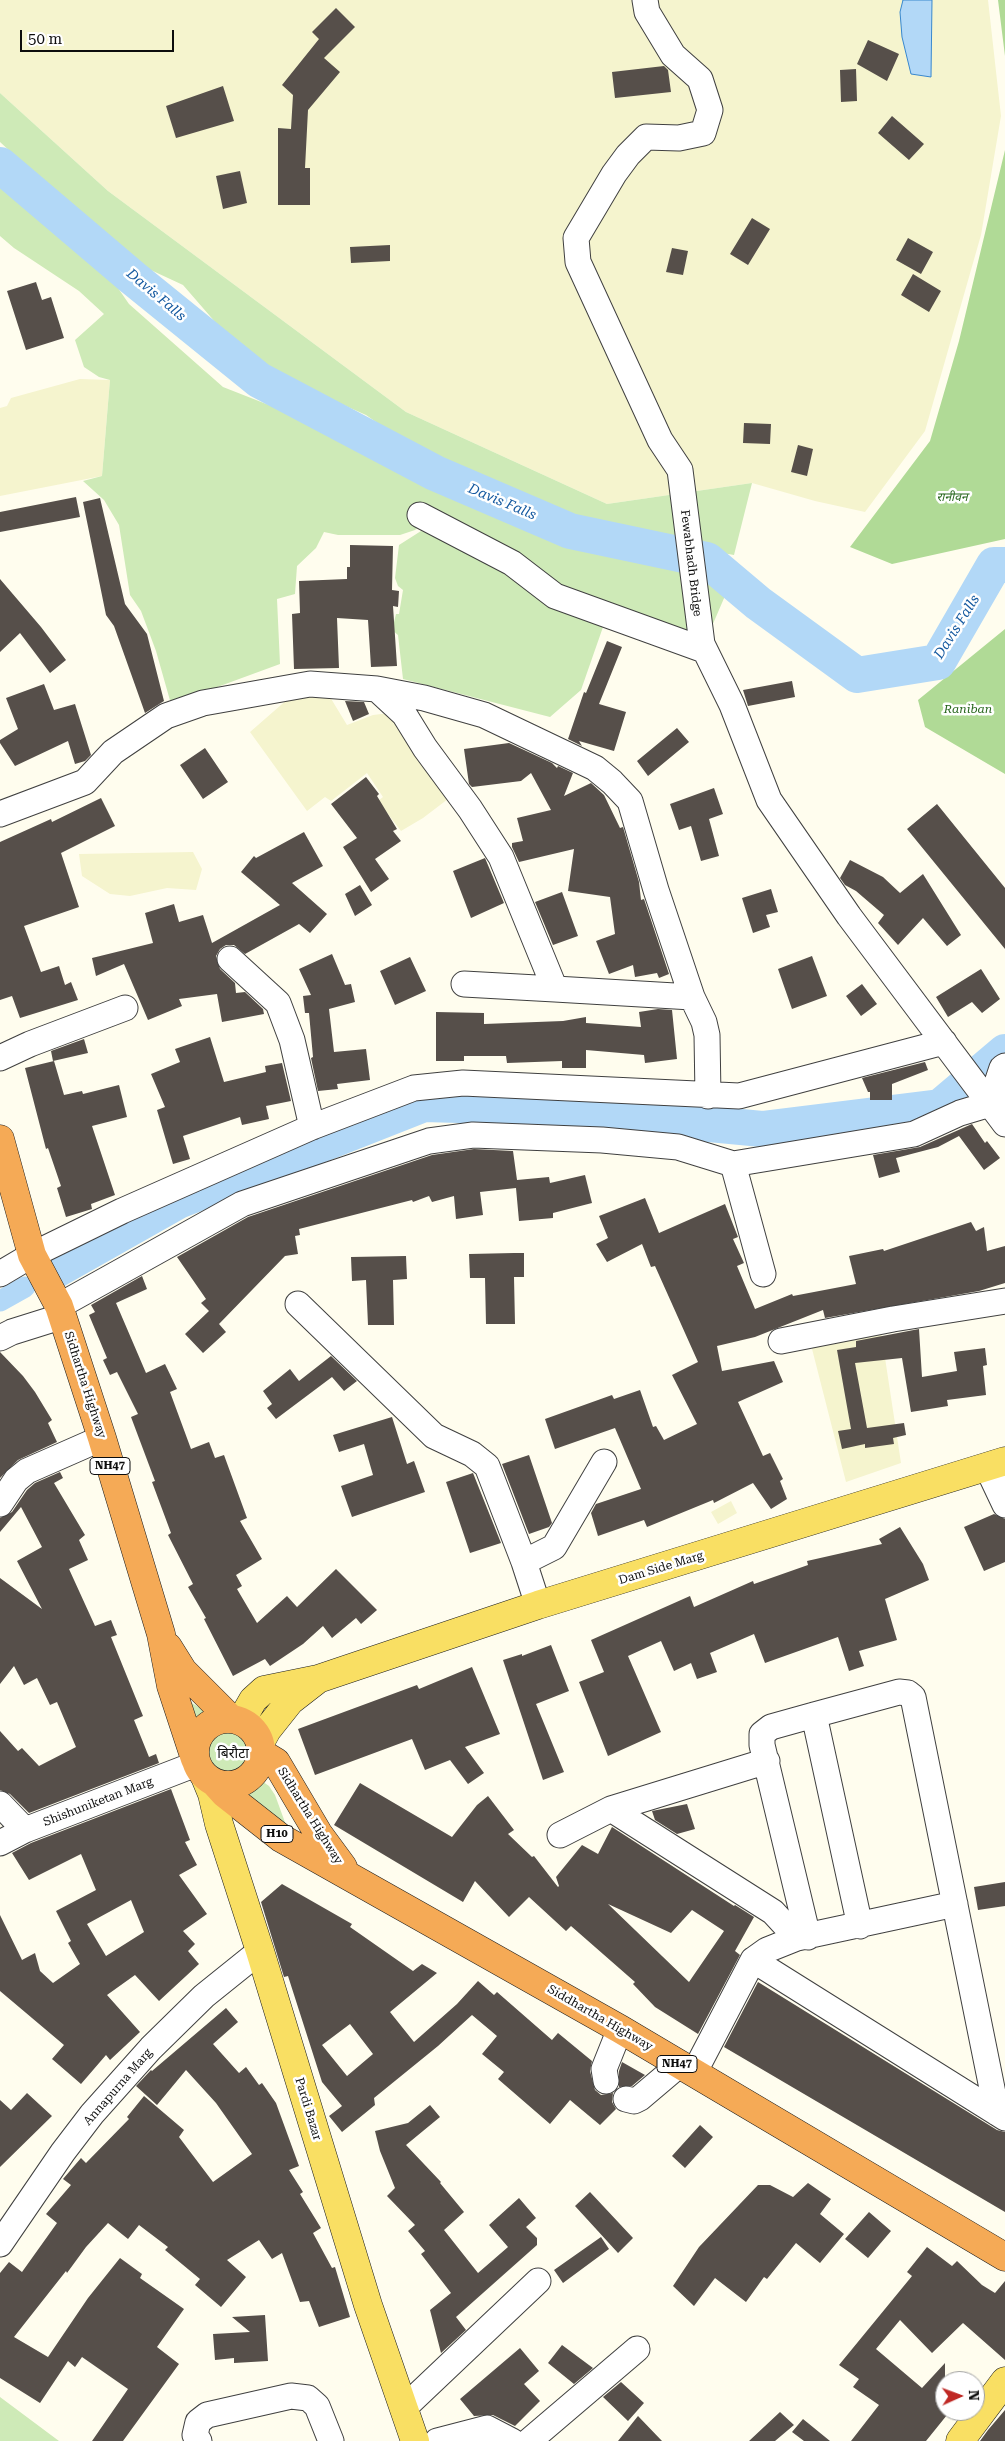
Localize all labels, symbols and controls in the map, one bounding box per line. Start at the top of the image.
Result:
scale bar [22,20,176,52]
text: 50 m [28,30,62,48]
water label: Davis Falls [123,265,189,325]
water label: Davis Falls [465,480,539,524]
park label: रानीवन [936,490,968,504]
street label: Fewabhadh Bridge [677,509,705,617]
water label: Davis Falls [931,592,983,662]
park label: Raniban [944,702,992,716]
street label: Sidhartha Highway [61,1330,109,1440]
road number: NH47 [90,1458,130,1474]
street label: Dam Side Marg [617,1548,705,1588]
district label: बिरौटा [217,1746,249,1762]
street label: Sidhartha Highway [274,1765,346,1867]
street label: Shishuniketan Marg [41,1774,155,1830]
road number: H10 [261,1826,293,1842]
street label: Siddhartha Highway [545,1982,655,2054]
street label: Annapurna Marg [81,2046,155,2128]
road number: NH47 [657,2056,697,2072]
street label: Pardi Bazar [292,2076,324,2142]
north arrow [935,2371,985,2421]
text: N [966,2390,982,2401]

